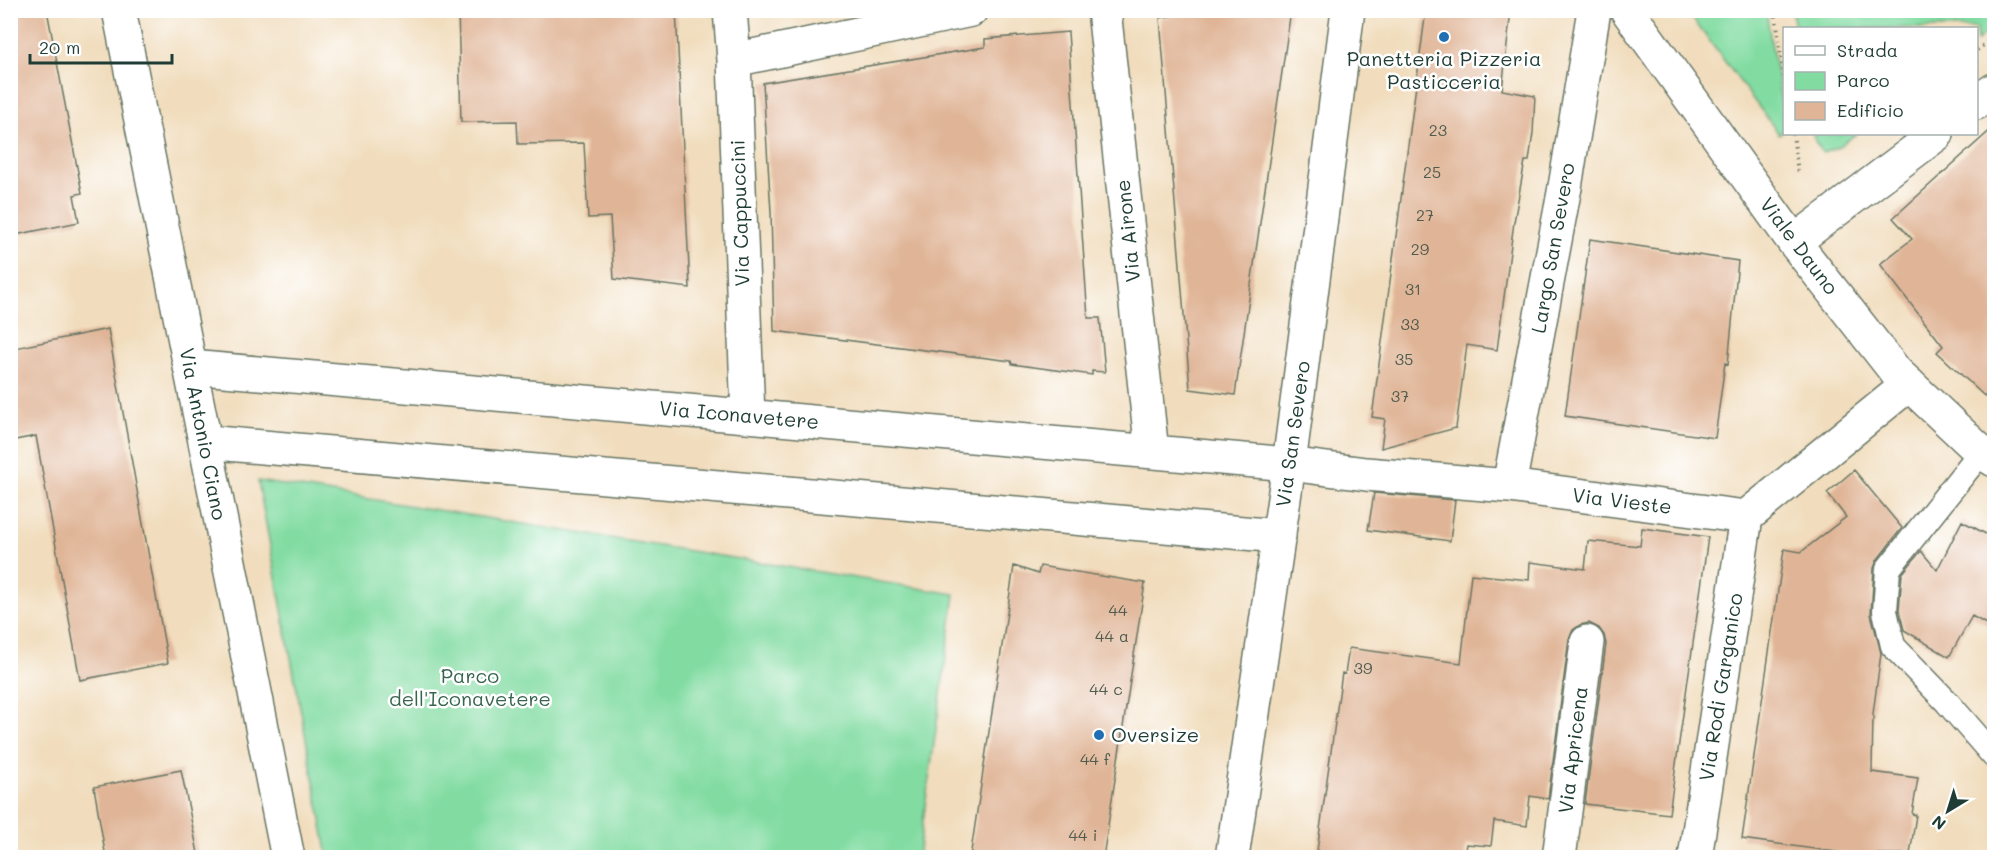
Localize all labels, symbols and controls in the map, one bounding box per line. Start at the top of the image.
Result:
scale bar [30,27,172,65]
legend [1783,27,1978,135]
marker: Panetteria Pizzeria Pasticceria [1437,30,1451,44]
text: 20 m [39,35,80,59]
text: Strada [1837,38,1898,62]
place label: Panetteria Pizzeria Pasticceria [1347,45,1541,94]
text: Parco [1837,68,1890,92]
text: Edificio [1837,98,1904,122]
house number: 23 [1429,119,1447,140]
street label: Via Cappuccini [723,139,755,287]
street label: Largo San Severo [1524,160,1580,335]
house number: 25 [1423,161,1441,182]
street label: Via Airone [1109,178,1145,284]
street label: Viale Dauno [1755,192,1845,299]
house number: 27 [1416,204,1434,225]
house number: 29 [1411,238,1429,259]
house number: 31 [1405,278,1421,299]
house number: 33 [1401,313,1419,334]
street label: Via Antonio Ciano [175,346,233,522]
house number: 35 [1395,348,1413,369]
street label: Via San Severo [1269,359,1315,509]
house number: 37 [1391,385,1409,406]
street label: Via Iconavetere [658,394,820,434]
street label: Via Vieste [1571,481,1673,519]
street label: Via Rodi Garganico [1692,591,1748,783]
house number: 44 [1109,599,1128,620]
house number: 44 a [1095,625,1129,646]
house number: 39 [1354,657,1372,678]
park label: Parco dell'Iconavetere [389,662,551,711]
house number: 44 c [1089,678,1123,699]
street label: Via Apricena [1551,685,1593,815]
place label: Oversize [1111,721,1199,747]
marker: Oversize [1092,728,1106,742]
house number: 44 f [1080,748,1111,769]
north arrow [1918,781,1978,841]
text: N [1927,811,1950,835]
house number: 44 i [1069,824,1097,845]

